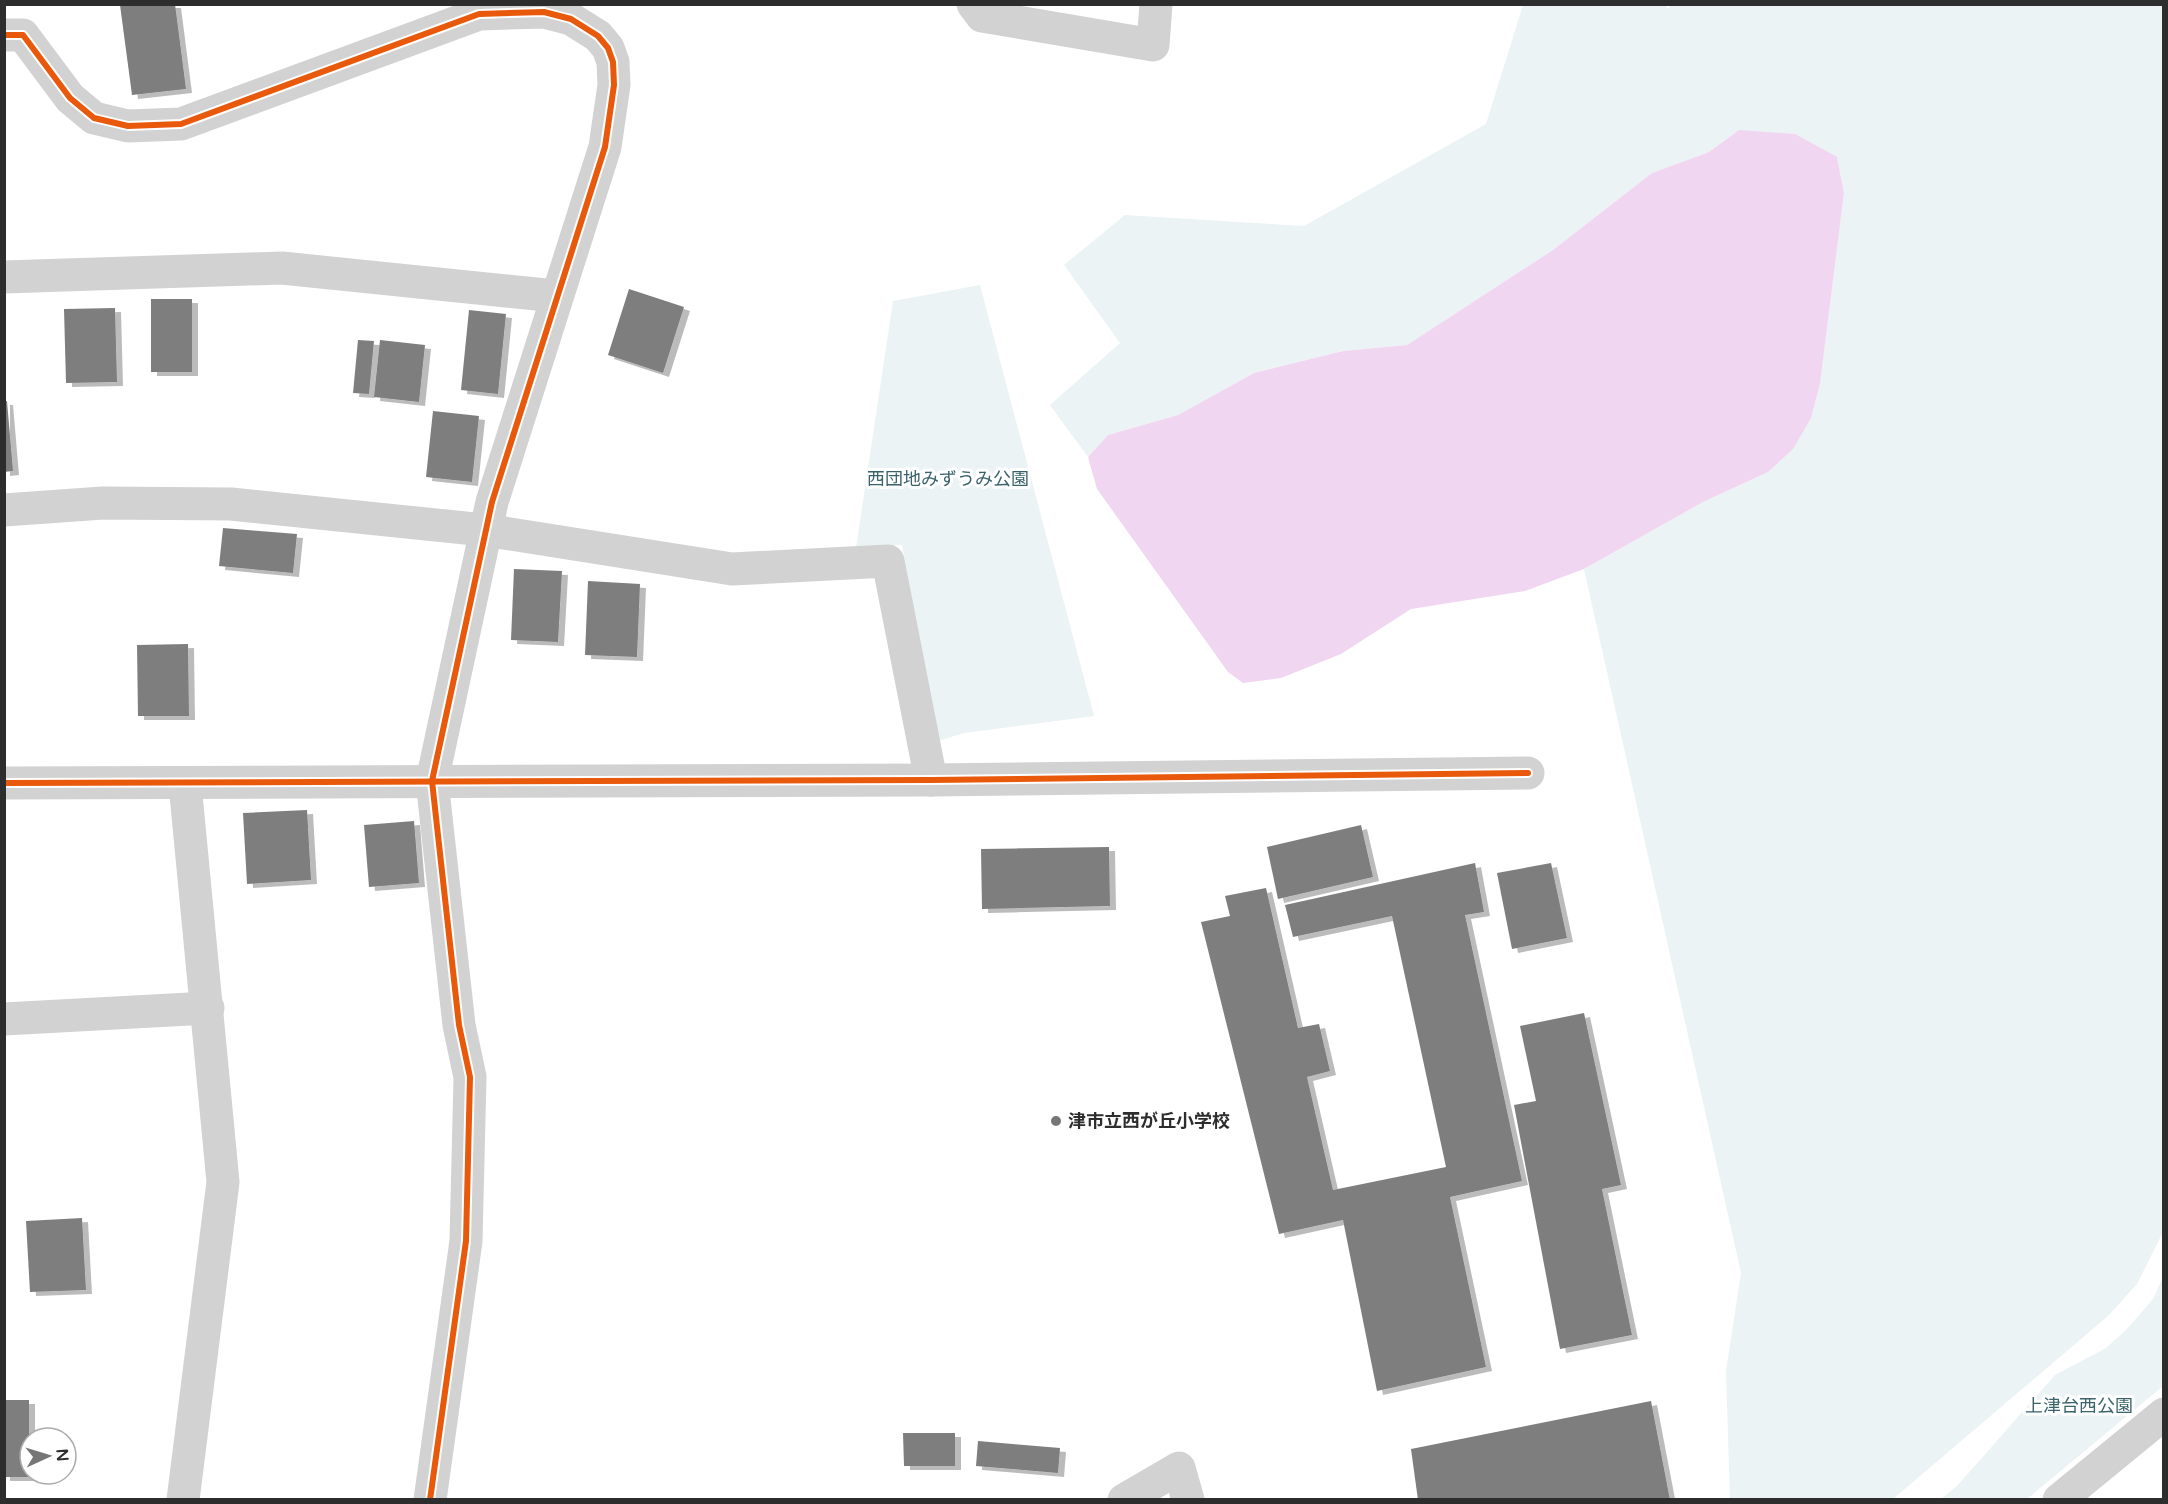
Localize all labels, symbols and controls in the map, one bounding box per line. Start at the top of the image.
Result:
park label: 西団地みずうみ公園 [867,468,1029,490]
place label: 津市立西が丘小学校 [1068,1110,1230,1132]
marker: 津市立西が丘小学校 [1049,1114,1063,1128]
park label: 上津台西公園 [2025,1395,2133,1417]
north arrow [18,1426,78,1486]
text: N [52,1448,72,1462]

